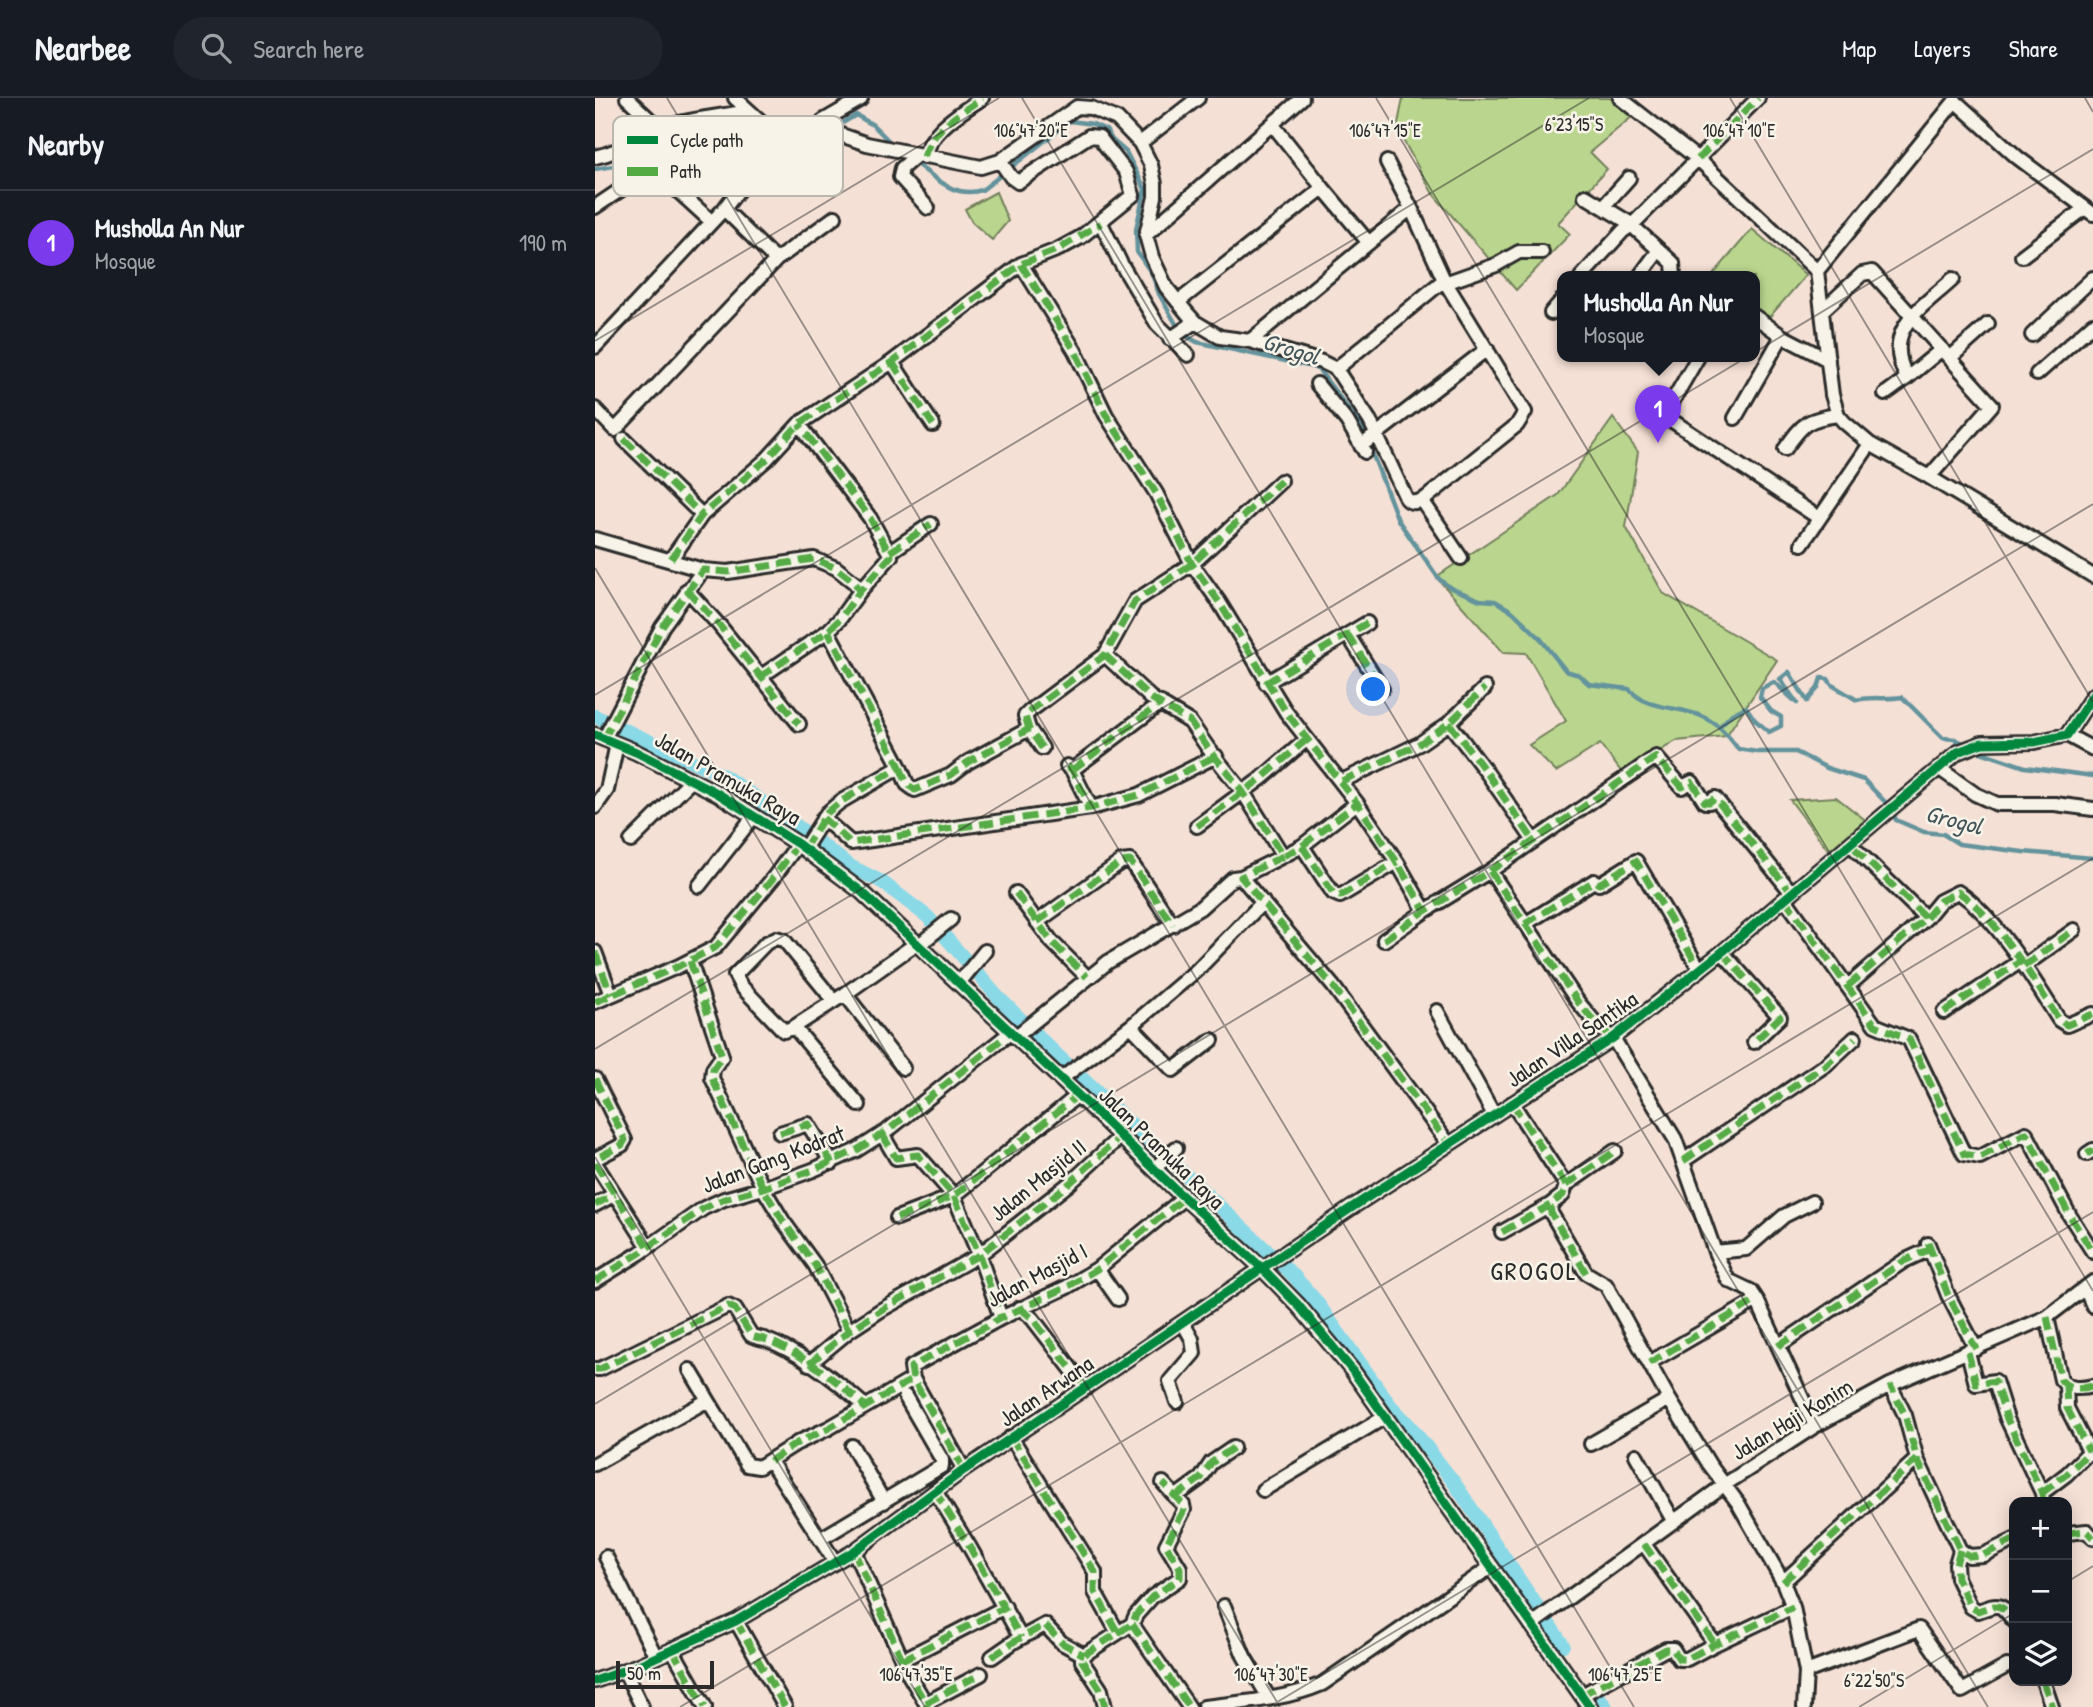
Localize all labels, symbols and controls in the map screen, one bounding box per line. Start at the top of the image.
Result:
search box [173,17,663,80]
text: Nearbee [35,26,131,70]
icon: search [197,29,235,67]
text: Search here [253,31,364,66]
text: Map [1842,32,1876,64]
text: Layers [1914,32,1971,64]
text: Share [2009,32,2058,64]
text: 6°23'15"S [1545,112,1603,137]
legend [613,116,843,196]
text: 106°47'20"E [994,118,1068,143]
text: 106°47'15"E [1349,118,1421,143]
text: 106°47'10"E [1703,118,1775,143]
text: Nearby [28,124,104,164]
text: Cycle path [670,127,743,153]
text: Path [670,158,701,184]
text: Musholla An Nur [95,210,244,245]
text: 1 [47,227,55,258]
text: 190 m [519,227,567,258]
text: Mosque [95,245,156,276]
popup [1557,271,1760,362]
text: Musholla An Nur [1584,284,1733,319]
text: Mosque [1584,319,1645,350]
water label: Grogol [1259,324,1325,373]
pin: 1 [1635,385,1681,443]
your location [1356,672,1390,706]
street label: Jalan Pramuka Raya [649,723,807,832]
water label: Grogol [1922,797,1987,843]
street label: Jalan Villa Santika [1500,983,1643,1094]
street label: Jalan Pramuka Raya [1093,1079,1232,1216]
street label: Jalan Gang Kodrat [697,1117,850,1200]
street label: Jalan Masjid II [983,1131,1092,1228]
street label: Jalan Masjid I [981,1235,1093,1314]
district label: GROGOL [1490,1253,1578,1288]
street label: Jalan Arwana [992,1348,1099,1433]
street label: Jalan Haji Konim [1725,1370,1858,1467]
map controls [2009,1497,2072,1686]
button: + [2009,1497,2072,1560]
button: − [2009,1560,2072,1623]
button: layers [2009,1623,2072,1686]
scale bar [616,1658,714,1690]
text: 50 m [627,1660,661,1686]
text: 106°47'35"E [879,1662,953,1687]
text: 106°47'30"E [1234,1662,1308,1687]
text: 106°47'25"E [1588,1662,1662,1687]
text: 6°22'50"S [1844,1668,1904,1693]

